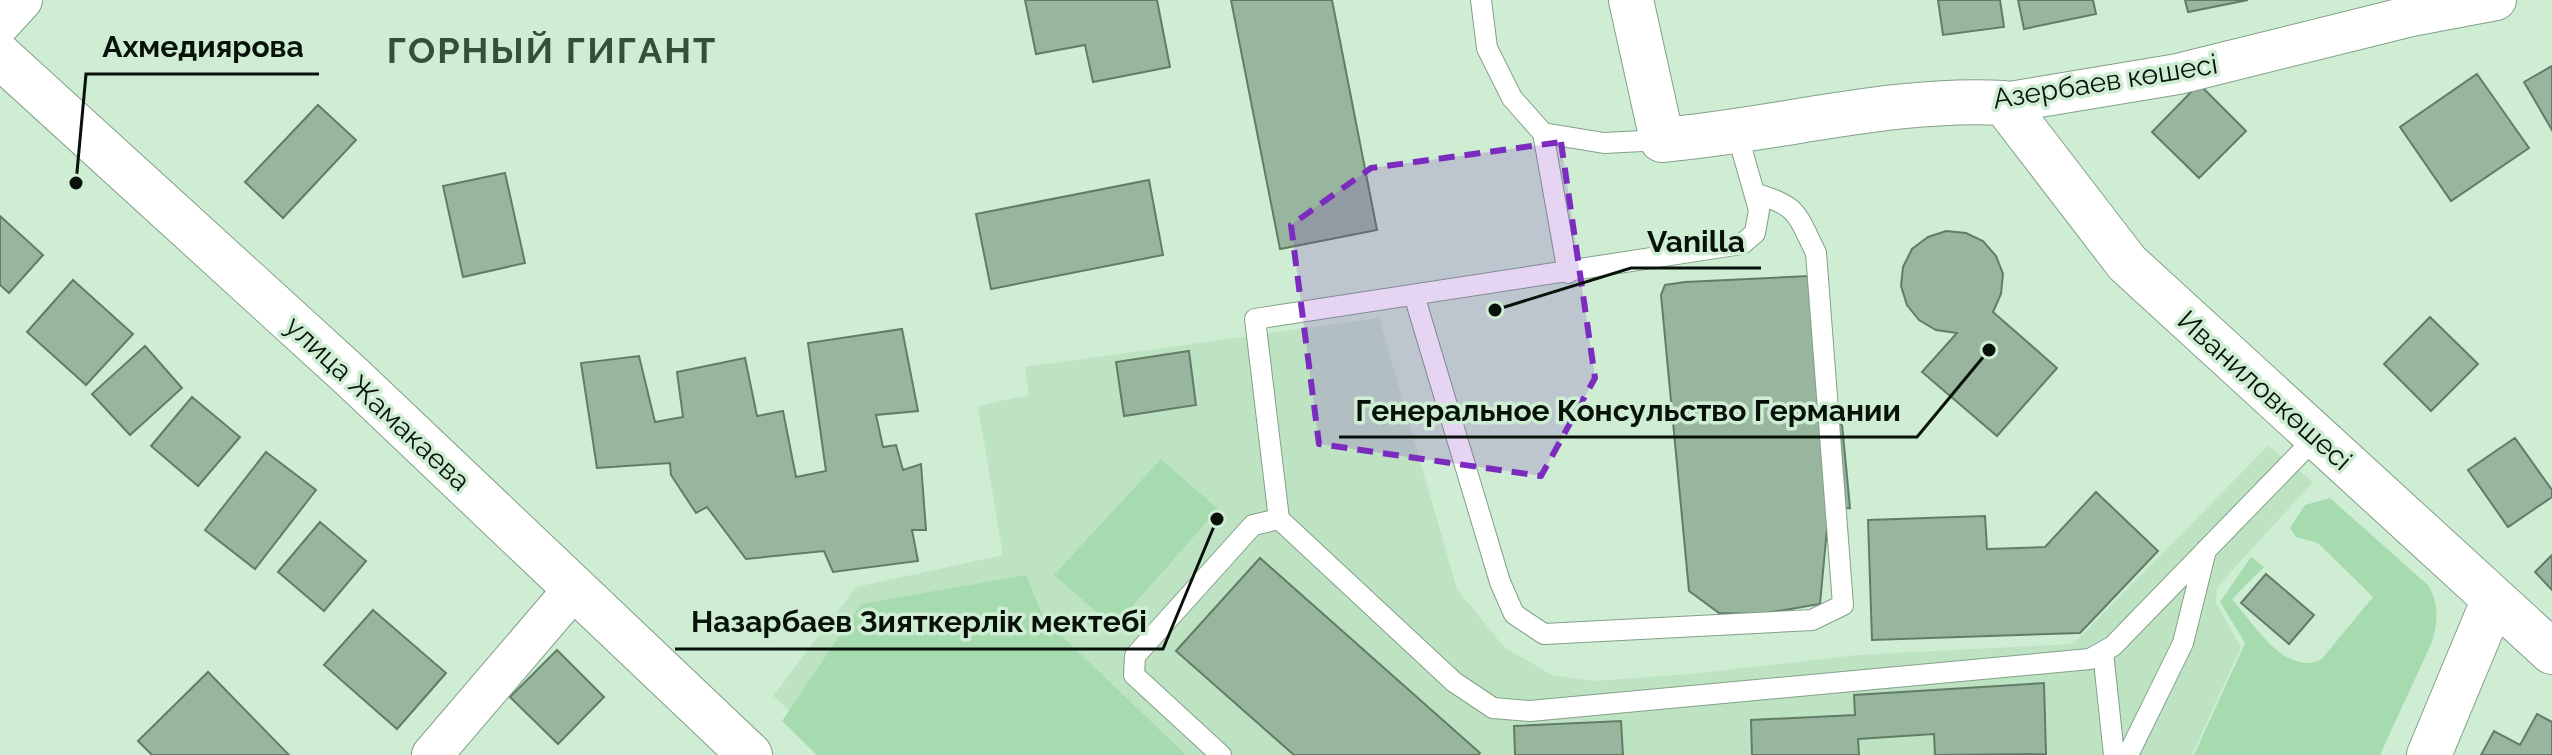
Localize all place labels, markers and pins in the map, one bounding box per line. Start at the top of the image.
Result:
callout: Ахмедиярова [86,20,319,74]
callout: Vanilla [1631,214,1761,268]
callout: Генеральное Консульство Германии [1339,383,1917,437]
callout: Назарбаев Зияткерлік мектебі [675,595,1163,649]

